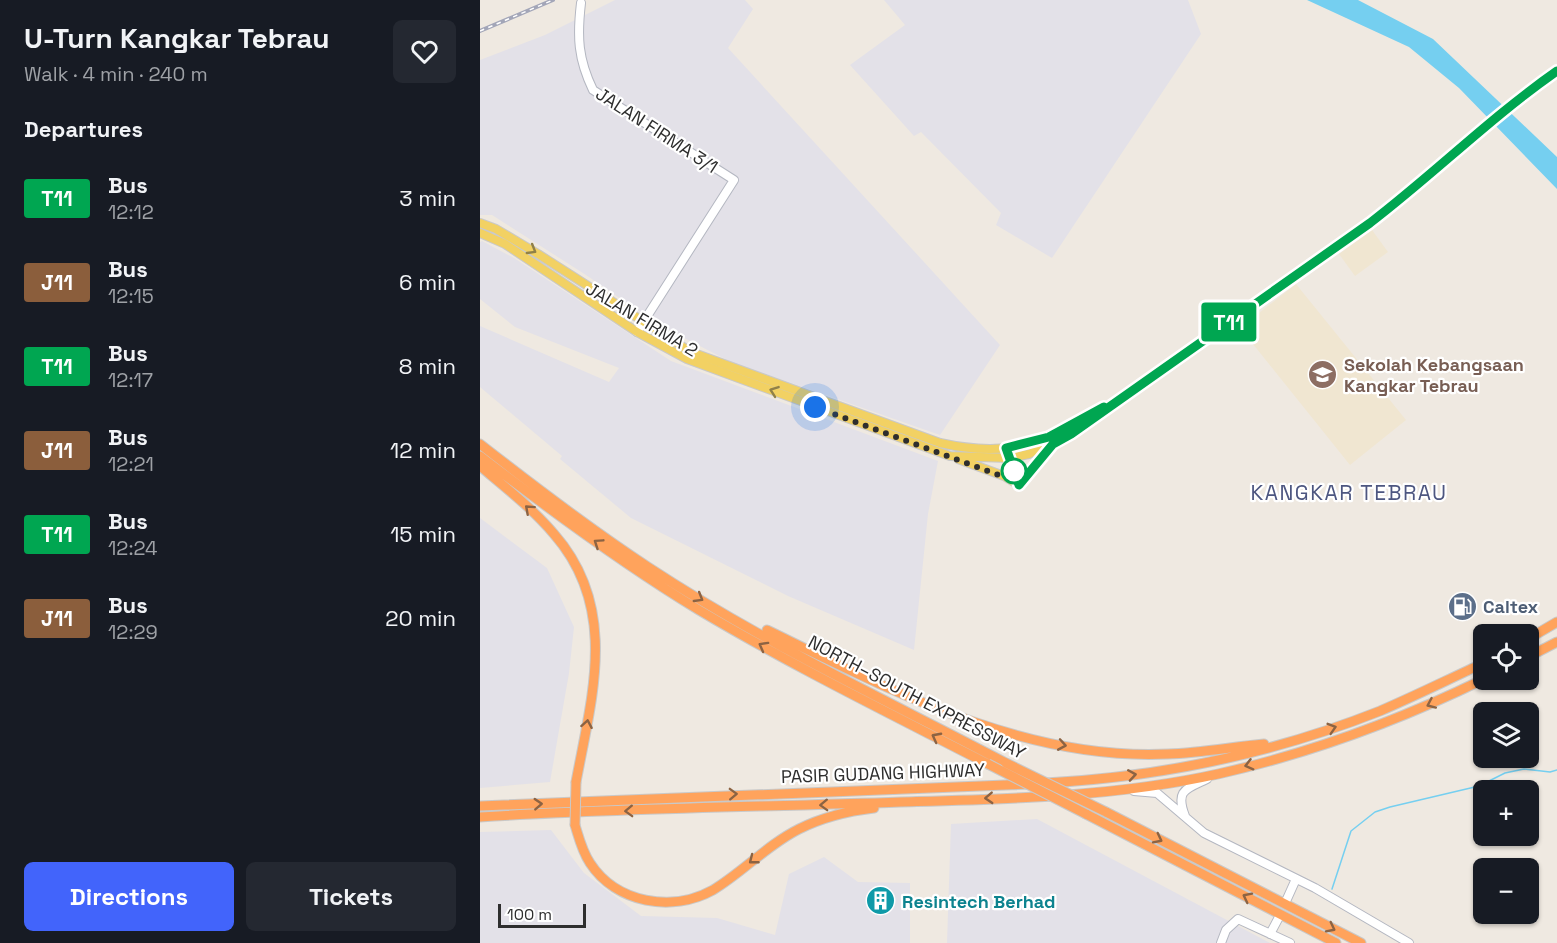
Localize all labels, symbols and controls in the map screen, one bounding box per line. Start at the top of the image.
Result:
text: U-Turn Kangkar Tebrau [24,20,329,56]
button: heart [393,20,456,83]
text: Walk · 4 min · 240 m [24,61,208,87]
street label: JALAN FIRMA 3/1 [592,82,722,178]
text: Departures [24,115,143,143]
text: Bus [108,171,148,199]
text: 3 min [399,184,456,212]
text: T11 [41,185,73,212]
text: 12:12 [108,199,154,225]
one-way arrow [526,243,536,255]
text: Bus [108,255,148,283]
text: 6 min [399,268,456,296]
text: J11 [41,269,73,296]
street label: JALAN FIRMA 2 [582,276,702,362]
text: 12:15 [108,283,154,309]
line badge: T11 [1194,302,1263,342]
text: T11 [1213,309,1245,336]
text: Bus [108,339,148,367]
text: 8 min [399,352,456,380]
text: T11 [41,353,73,380]
place label: Sekolah Kebangsaan Kangkar Tebrau [1344,353,1524,397]
school or university icon: Sekolah Kebangsaan Kangkar Tebrau [1307,358,1339,390]
text: 12:17 [108,367,153,393]
one-way arrow [769,386,779,399]
your location [800,392,830,422]
text: Bus [108,423,148,451]
text: 12 min [390,436,456,464]
text: J11 [41,437,73,464]
text: 12:21 [108,451,154,477]
unlabelled marker [1001,458,1027,484]
district label: KANGKAR TEBRAU [1250,479,1448,506]
one-way arrow [525,505,535,516]
text: Bus [108,507,148,535]
text: 15 min [390,520,456,548]
text: T11 [41,521,73,548]
text: 12:24 [108,535,157,561]
one-way arrow [594,539,605,550]
fuel station icon: Caltex [1446,590,1478,622]
text: Bus [108,591,148,619]
one-way arrow [693,591,704,602]
place label: Caltex [1483,595,1538,618]
text: 20 min [385,604,456,632]
text: J11 [41,605,73,632]
text: 12:29 [108,619,158,645]
map controls [1473,624,1539,924]
button: locate [1473,624,1539,690]
street label: NORTH–SOUTH EXPRESSWAY [804,630,1030,764]
one-way arrow [759,642,770,653]
one-way arrow [1426,697,1437,709]
button: layers [1473,702,1539,768]
one-way arrow [580,720,592,729]
one-way arrow [1326,723,1337,735]
one-way arrow [932,733,942,744]
one-way arrow [1056,738,1066,751]
street label: PASIR GUDANG HIGHWAY [781,758,985,788]
one-way arrow [1244,758,1254,771]
one-way arrow [1127,770,1137,782]
button: + [1473,780,1539,846]
one-way arrow [729,788,738,801]
one-way arrow [985,792,994,805]
one-way arrow [534,797,543,810]
one-way arrow [819,798,828,811]
one-way arrow [624,805,633,817]
one-way arrow [1152,831,1163,843]
one-way arrow [749,853,760,864]
button: − [1473,858,1539,924]
button: Directions [24,862,234,931]
button: Tickets [246,862,456,931]
building icon: Resintech Berhad [865,885,897,917]
place label: Resintech Berhad [902,890,1056,913]
one-way arrow [1242,893,1253,904]
scale bar [498,901,586,928]
text: 100 m [507,904,552,925]
one-way arrow [1325,921,1336,932]

